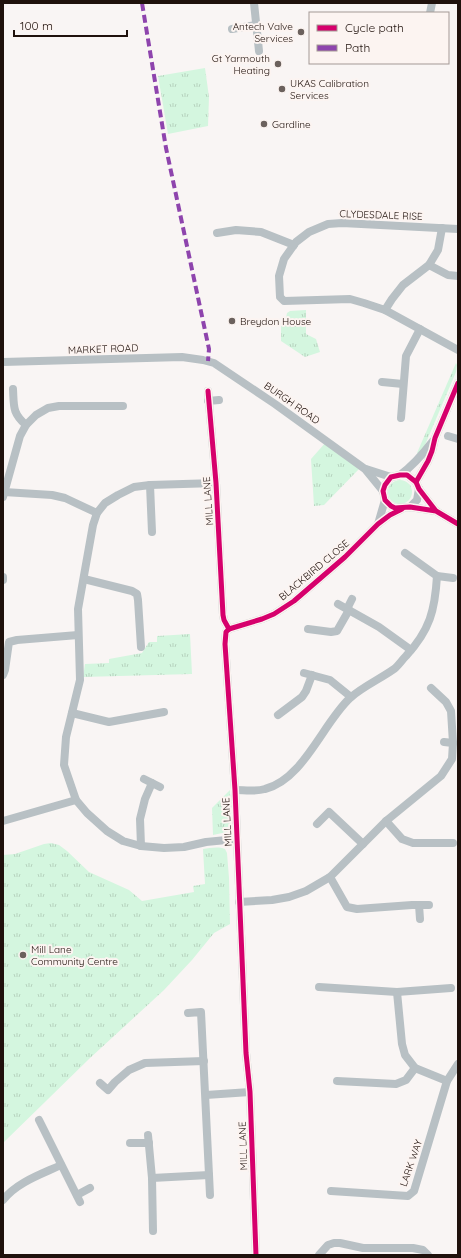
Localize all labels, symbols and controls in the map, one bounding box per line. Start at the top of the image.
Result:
scale bar [14,12,127,38]
legend [309,12,449,64]
text: 100 m [20,18,53,33]
place label: Antech Valve Services [233,20,293,45]
text: Cycle path [345,20,404,35]
marker: Antech Valve Services [296,27,306,37]
text: Path [345,40,370,55]
place label: Gt Yarmouth Heating [212,52,270,77]
marker: Gt Yarmouth Heating [273,59,283,69]
place label: UKAS Calibration Services [290,77,369,102]
marker: UKAS Calibration Services [277,84,287,94]
place label: Gardline [272,118,311,131]
marker: Gardline [259,119,269,129]
street label: CLYDESDALE RISE [339,207,423,223]
place label: Breydon House [240,315,312,328]
marker: Breydon House [227,316,237,326]
street label: MARKET ROAD [68,341,138,357]
street label: BURGH ROAD [262,379,322,427]
street label: MILL LANE [200,476,216,526]
street label: BLACKBIRD CLOSE [276,537,352,603]
street label: MILL LANE [219,797,235,847]
place label: Mill Lane Community Centre [31,943,118,968]
marker: Mill Lane Community Centre [18,950,28,960]
street label: MILL LANE [236,1121,250,1171]
street label: LARK WAY [397,1137,425,1188]

